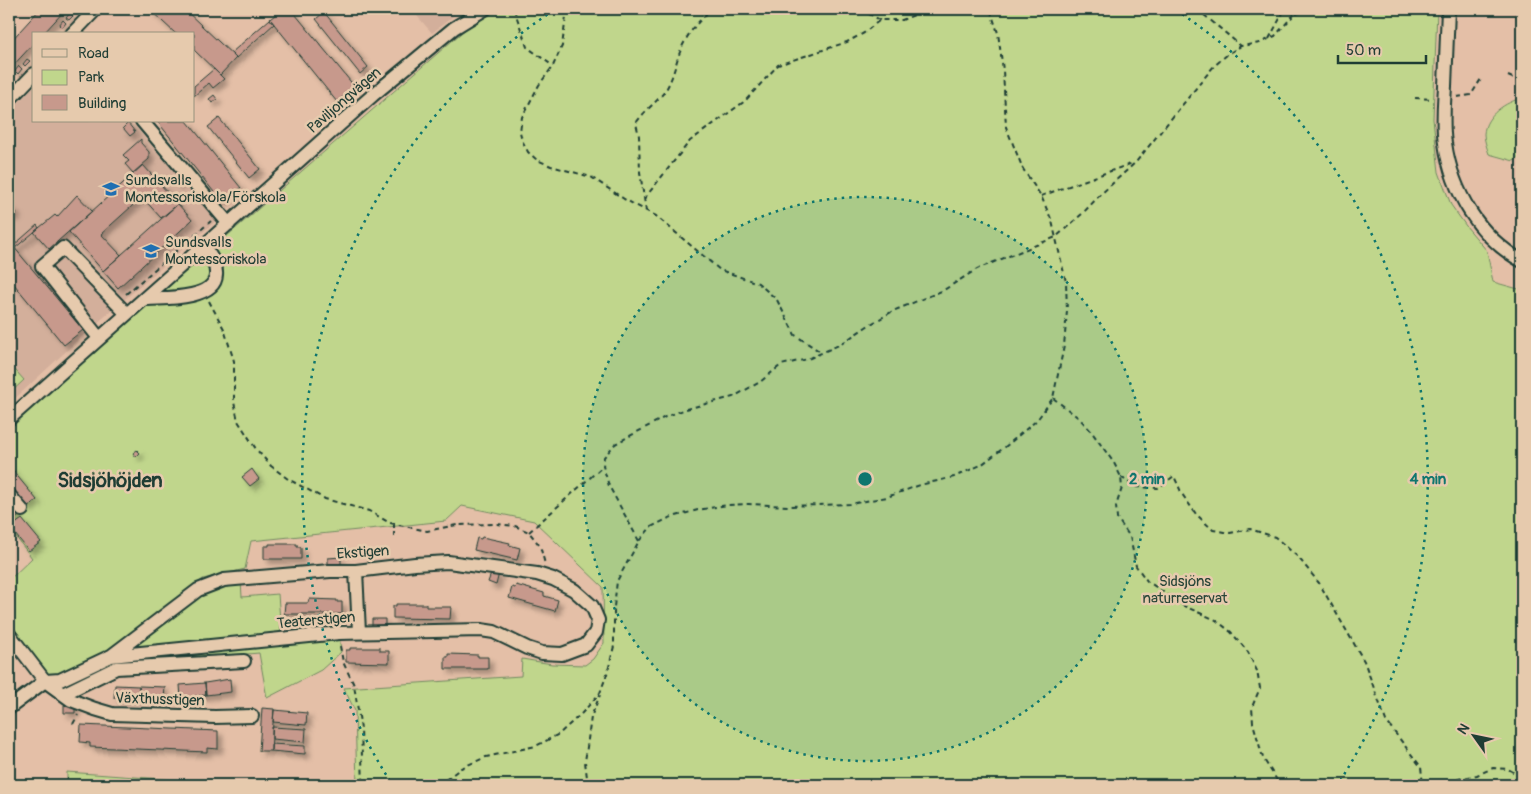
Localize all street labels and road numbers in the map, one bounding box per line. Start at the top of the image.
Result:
street label: Paviljongvägen [303,63,385,138]
street label: Ekstigen [336,541,390,564]
street label: Teaterstigen [276,608,356,633]
street label: Växthusstigen [115,688,205,711]

